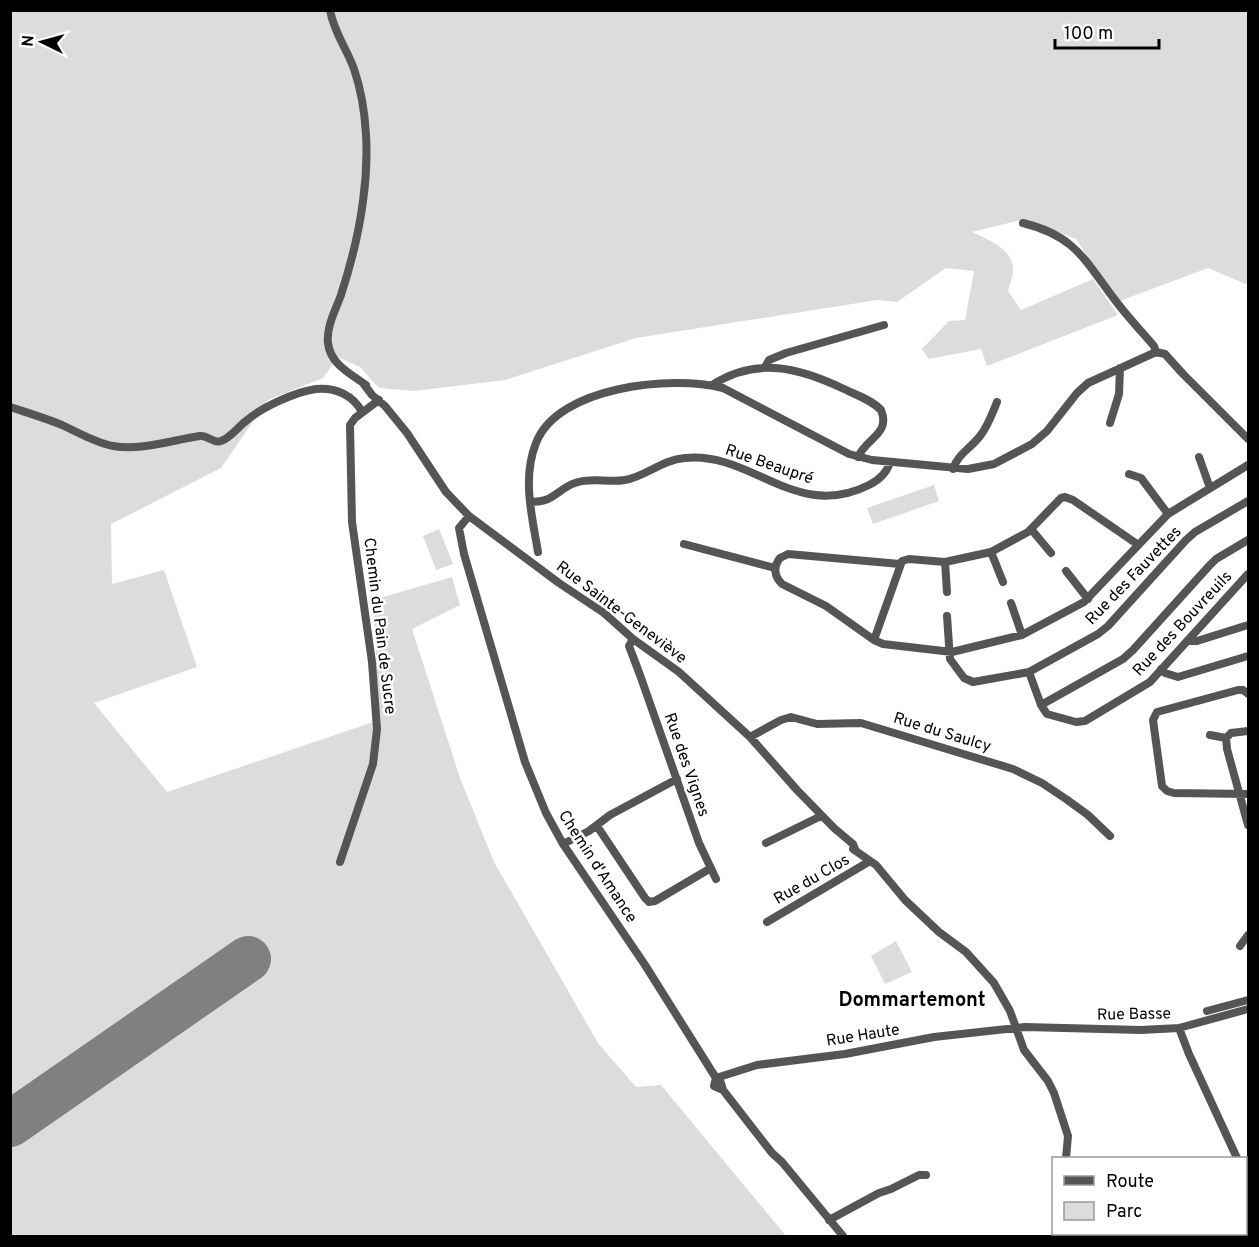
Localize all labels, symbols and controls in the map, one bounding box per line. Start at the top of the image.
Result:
north arrow [12,12,72,72]
scale bar [1055,12,1158,50]
text: 100 m [1064,23,1113,46]
text: N [19,34,40,47]
street label: Rue Beaupré [722,441,816,489]
street label: Rue des Fauvettes [1082,522,1186,630]
street label: Chemin du Pain de Sucre [358,537,400,715]
street label: Rue Sainte-Geneviève [552,557,690,669]
street label: Rue des Bouvreuils [1129,567,1237,681]
street label: Rue du Saulcy [891,709,993,757]
street label: Rue des Vignes [659,710,713,820]
street label: Chemin d'Amance [553,807,641,927]
street label: Rue du Clos [771,850,853,910]
district label: Dommartemont [838,988,986,1014]
street label: Rue Basse [1097,1004,1171,1026]
street label: Rue Haute [825,1020,901,1052]
legend [1052,1157,1247,1235]
text: Route [1106,1171,1154,1194]
text: Parc [1106,1201,1142,1224]

